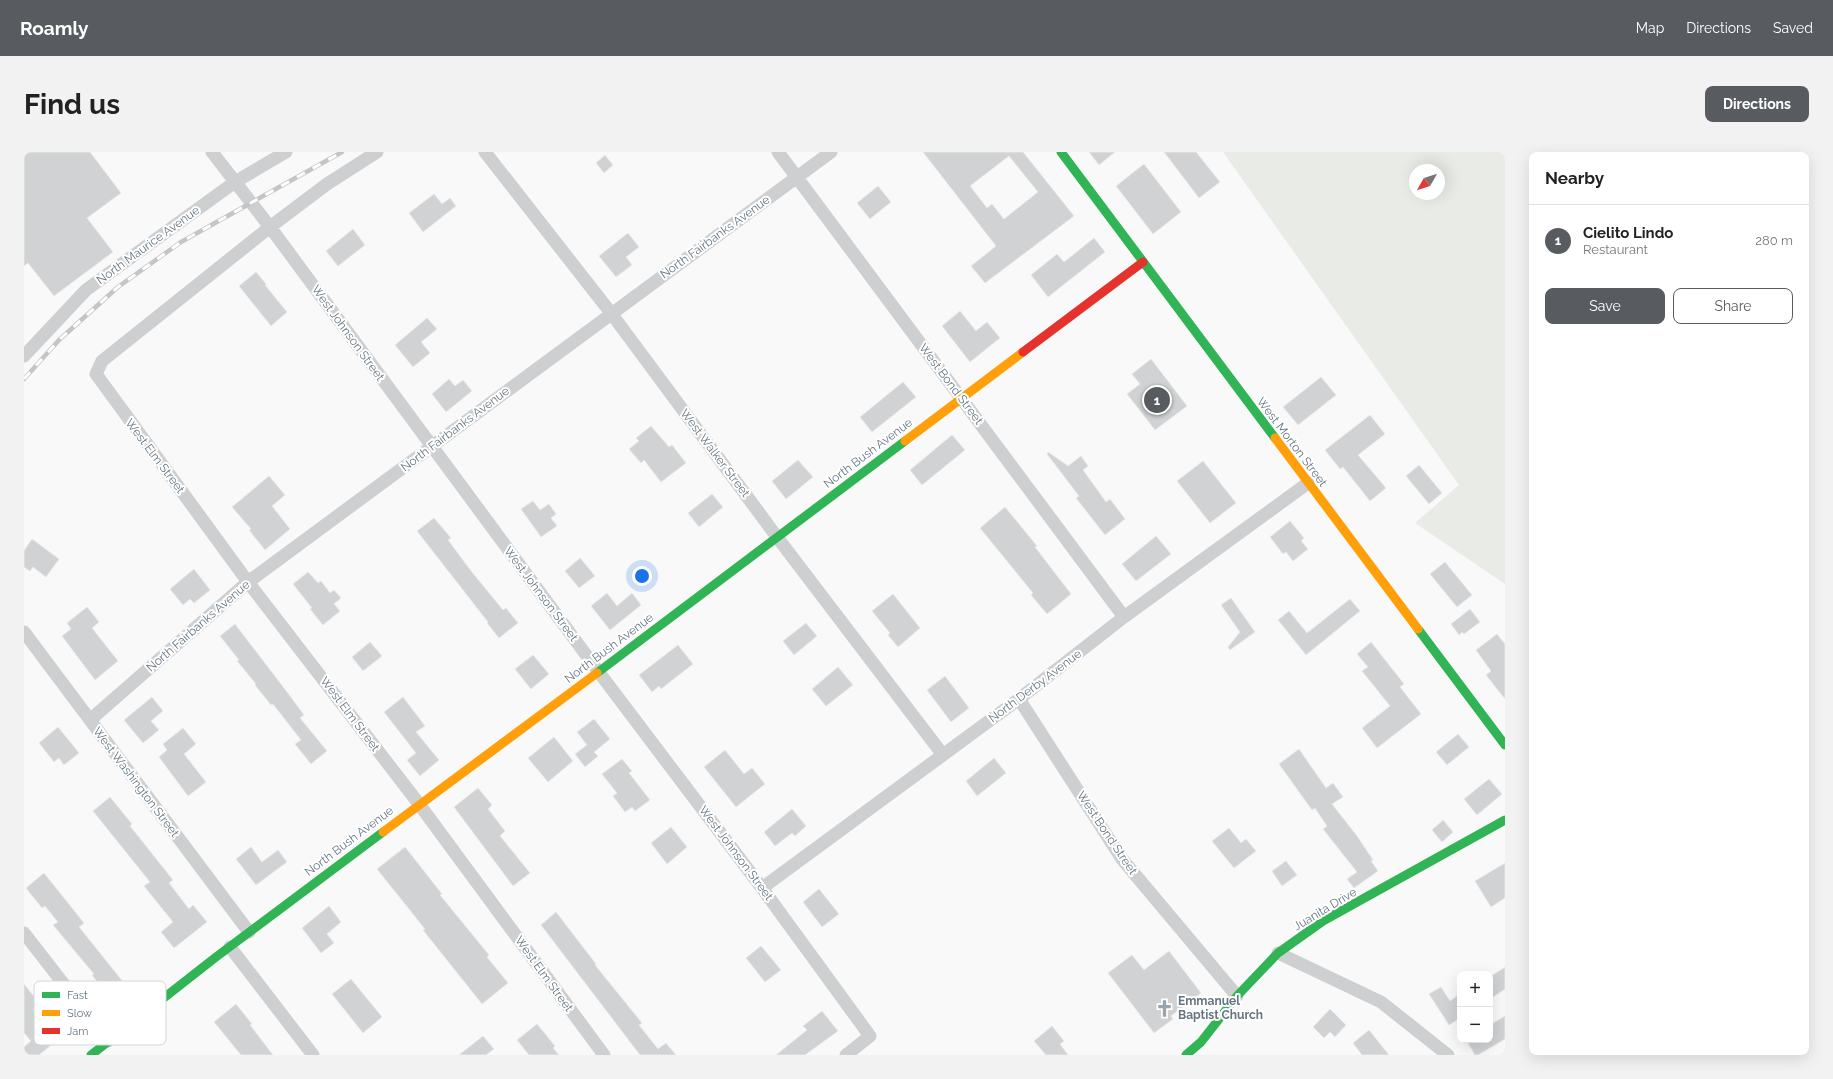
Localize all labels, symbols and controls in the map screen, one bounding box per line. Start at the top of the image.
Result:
text: Roamly [20,17,88,39]
text: Map [1636,20,1664,36]
text: Directions [1686,20,1751,36]
text: Saved [1773,20,1813,36]
button: Directions [1705,86,1809,122]
text: Find us [24,88,120,121]
north arrow [1409,164,1445,200]
text: Nearby [1545,168,1604,188]
street label: North Fairbanks Avenue [657,193,773,281]
street label: North Maurice Avenue [94,203,202,287]
text: Cielito Lindo [1583,224,1673,242]
text: 1 [1555,233,1561,248]
text: 280 m [1755,233,1793,248]
text: Restaurant [1583,242,1648,257]
street label: West Johnson Street [309,283,387,383]
button: Save [1545,288,1665,324]
button: Share [1673,288,1793,324]
street label: West Bond Street [916,341,986,427]
street label: North Fairbanks Avenue [398,384,512,474]
pin: 1 [1144,385,1170,415]
street label: West Morton Street [1254,395,1330,489]
street label: West Walker Street [677,406,753,500]
street label: North Bush Avenue [821,415,915,491]
street label: West Elm Street [122,416,188,496]
street label: West Johnson Street [501,544,581,644]
your location [632,566,652,586]
street label: North Fairbanks Avenue [144,577,252,675]
street label: North Bush Avenue [562,610,656,686]
street label: North Derby Avenue [986,647,1084,725]
street label: West Elm Street [317,674,383,754]
street label: West Washington Street [90,724,182,840]
street label: West Bond Street [1074,789,1140,877]
street label: North Bush Avenue [302,803,396,879]
street label: West Johnson Street [696,803,776,903]
street label: Juanita Drive [1291,885,1359,933]
street label: West Elm Street [512,934,576,1014]
map controls [1457,971,1493,1043]
button: + [1457,971,1493,1007]
legend [34,981,166,1045]
text: Fast [67,989,88,1002]
place label: Emmanuel Baptist Church [1178,994,1263,1022]
church icon: Emmanuel Baptist Church [1155,998,1175,1018]
text: Slow [67,1007,92,1020]
button: − [1457,1007,1493,1043]
text: Jam [67,1025,88,1038]

